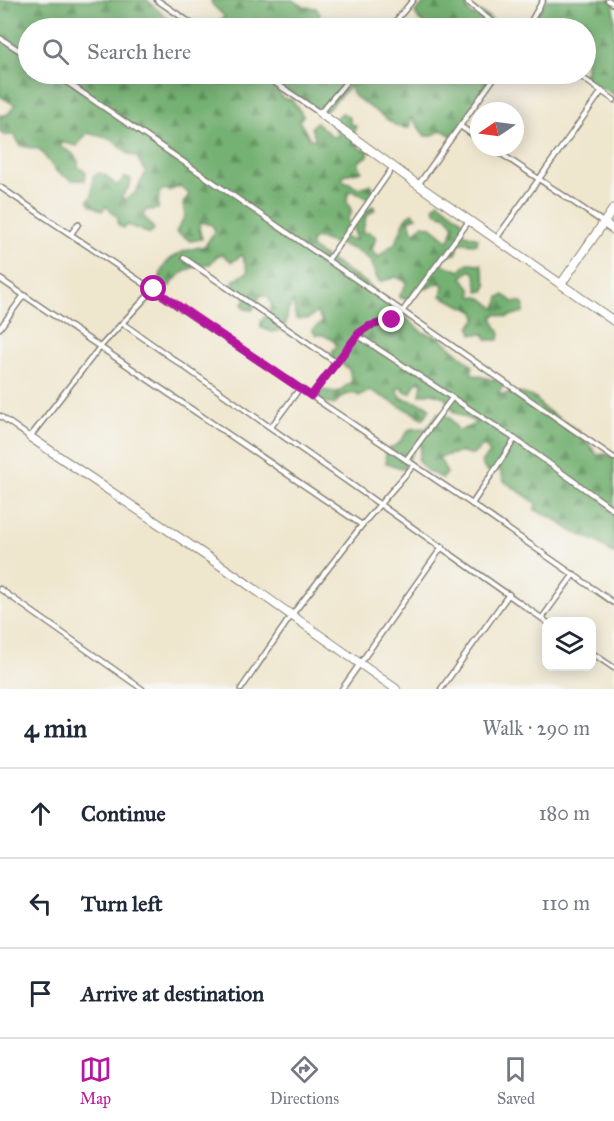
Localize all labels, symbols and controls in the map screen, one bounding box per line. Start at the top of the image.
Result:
search box [18,18,596,84]
icon: search [39,35,72,68]
text: Search here [87,38,191,65]
north arrow [470,102,524,156]
route start [140,275,166,301]
route end [378,306,404,332]
map controls [542,617,596,671]
button: layers [542,617,596,671]
text: 4 min [24,712,87,744]
text: Walk · 290 m [482,716,590,740]
icon: ahead [24,797,57,830]
text: Continue [81,800,166,827]
text: 180 m [539,801,590,825]
icon: left [24,887,57,920]
text: Turn left [81,890,163,917]
text: 110 m [542,891,590,915]
icon: arrive [24,977,57,1010]
text: Arrive at destination [81,980,264,1007]
tab: Map [79,1053,112,1108]
tab: Directions [270,1053,339,1108]
tab: Saved [497,1053,535,1108]

